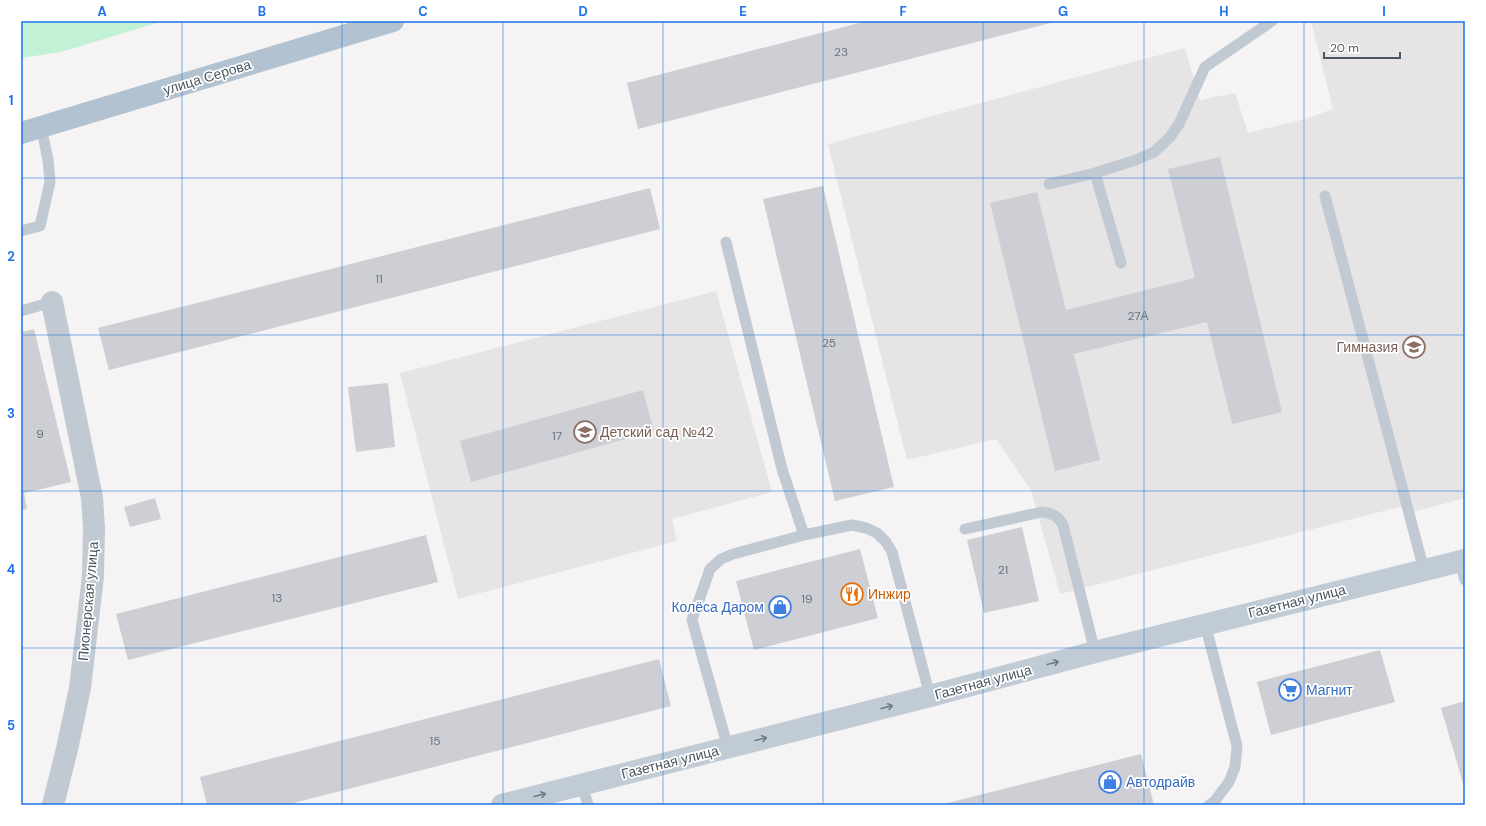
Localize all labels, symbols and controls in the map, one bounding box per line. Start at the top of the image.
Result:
text: A [97,3,107,20]
text: B [258,3,266,20]
text: C [418,3,428,20]
text: D [578,3,588,20]
text: E [739,3,747,20]
text: F [899,3,907,20]
text: G [1058,3,1068,20]
text: H [1219,3,1229,20]
text: I [1382,3,1386,20]
scale bar [1324,34,1400,60]
text: 20 m [1330,40,1359,56]
house number: 23 [834,44,848,60]
street label: улица Серова [161,55,253,99]
text: 1 [9,92,13,109]
text: 2 [7,248,15,265]
house number: 11 [375,271,383,287]
house number: 27А [1127,308,1149,324]
school or university icon: Гимназия [1401,334,1427,360]
house number: 25 [822,335,836,351]
place label: Гимназия [1337,338,1398,356]
text: 3 [7,405,15,422]
school or university icon: Детский сад №42 [572,419,598,445]
place label: Детский сад №42 [600,423,714,441]
house number: 9 [36,426,44,442]
house number: 17 [552,428,562,444]
street label: Пионерская улица [74,540,102,662]
text: 4 [7,561,15,578]
house number: 21 [998,562,1008,578]
street label: Газетная улица [1246,580,1348,622]
restaurant icon: Инжир [839,581,865,607]
place label: Инжир [868,585,911,603]
house number: 13 [272,590,282,606]
house number: 19 [801,591,813,607]
shop icon: Колёса Даром [767,594,793,620]
place label: Колёса Даром [671,598,764,616]
one-way arrow [1046,659,1059,666]
street label: Газетная улица [933,660,1034,704]
supermarket icon: Магнит [1277,677,1303,703]
place label: Магнит [1306,681,1353,699]
one-way arrow [880,703,893,711]
text: 5 [7,717,15,734]
house number: 15 [429,733,441,749]
one-way arrow [754,735,767,743]
street label: Газетная улица [619,741,721,783]
shop icon: Автодрайв [1097,769,1123,795]
place label: Автодрайв [1126,773,1195,791]
one-way arrow [533,791,546,798]

